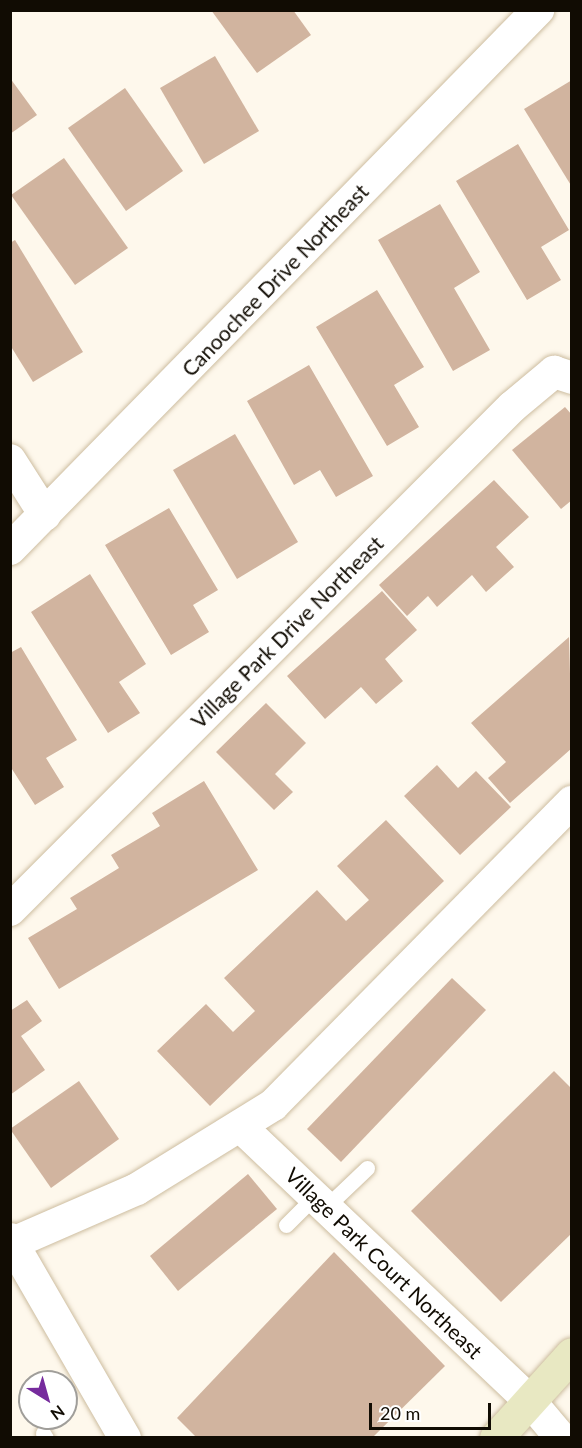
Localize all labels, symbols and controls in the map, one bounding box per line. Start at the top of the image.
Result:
street label: Canoochee Drive Northeast [177,179,373,381]
street label: Village Park Drive Northeast [186,531,388,733]
street label: Village Park Court Northeast [280,1162,488,1364]
north arrow [18,1370,78,1430]
scale bar [372,1391,494,1429]
text: N [47,1402,69,1424]
text: 20 m [380,1402,420,1424]

